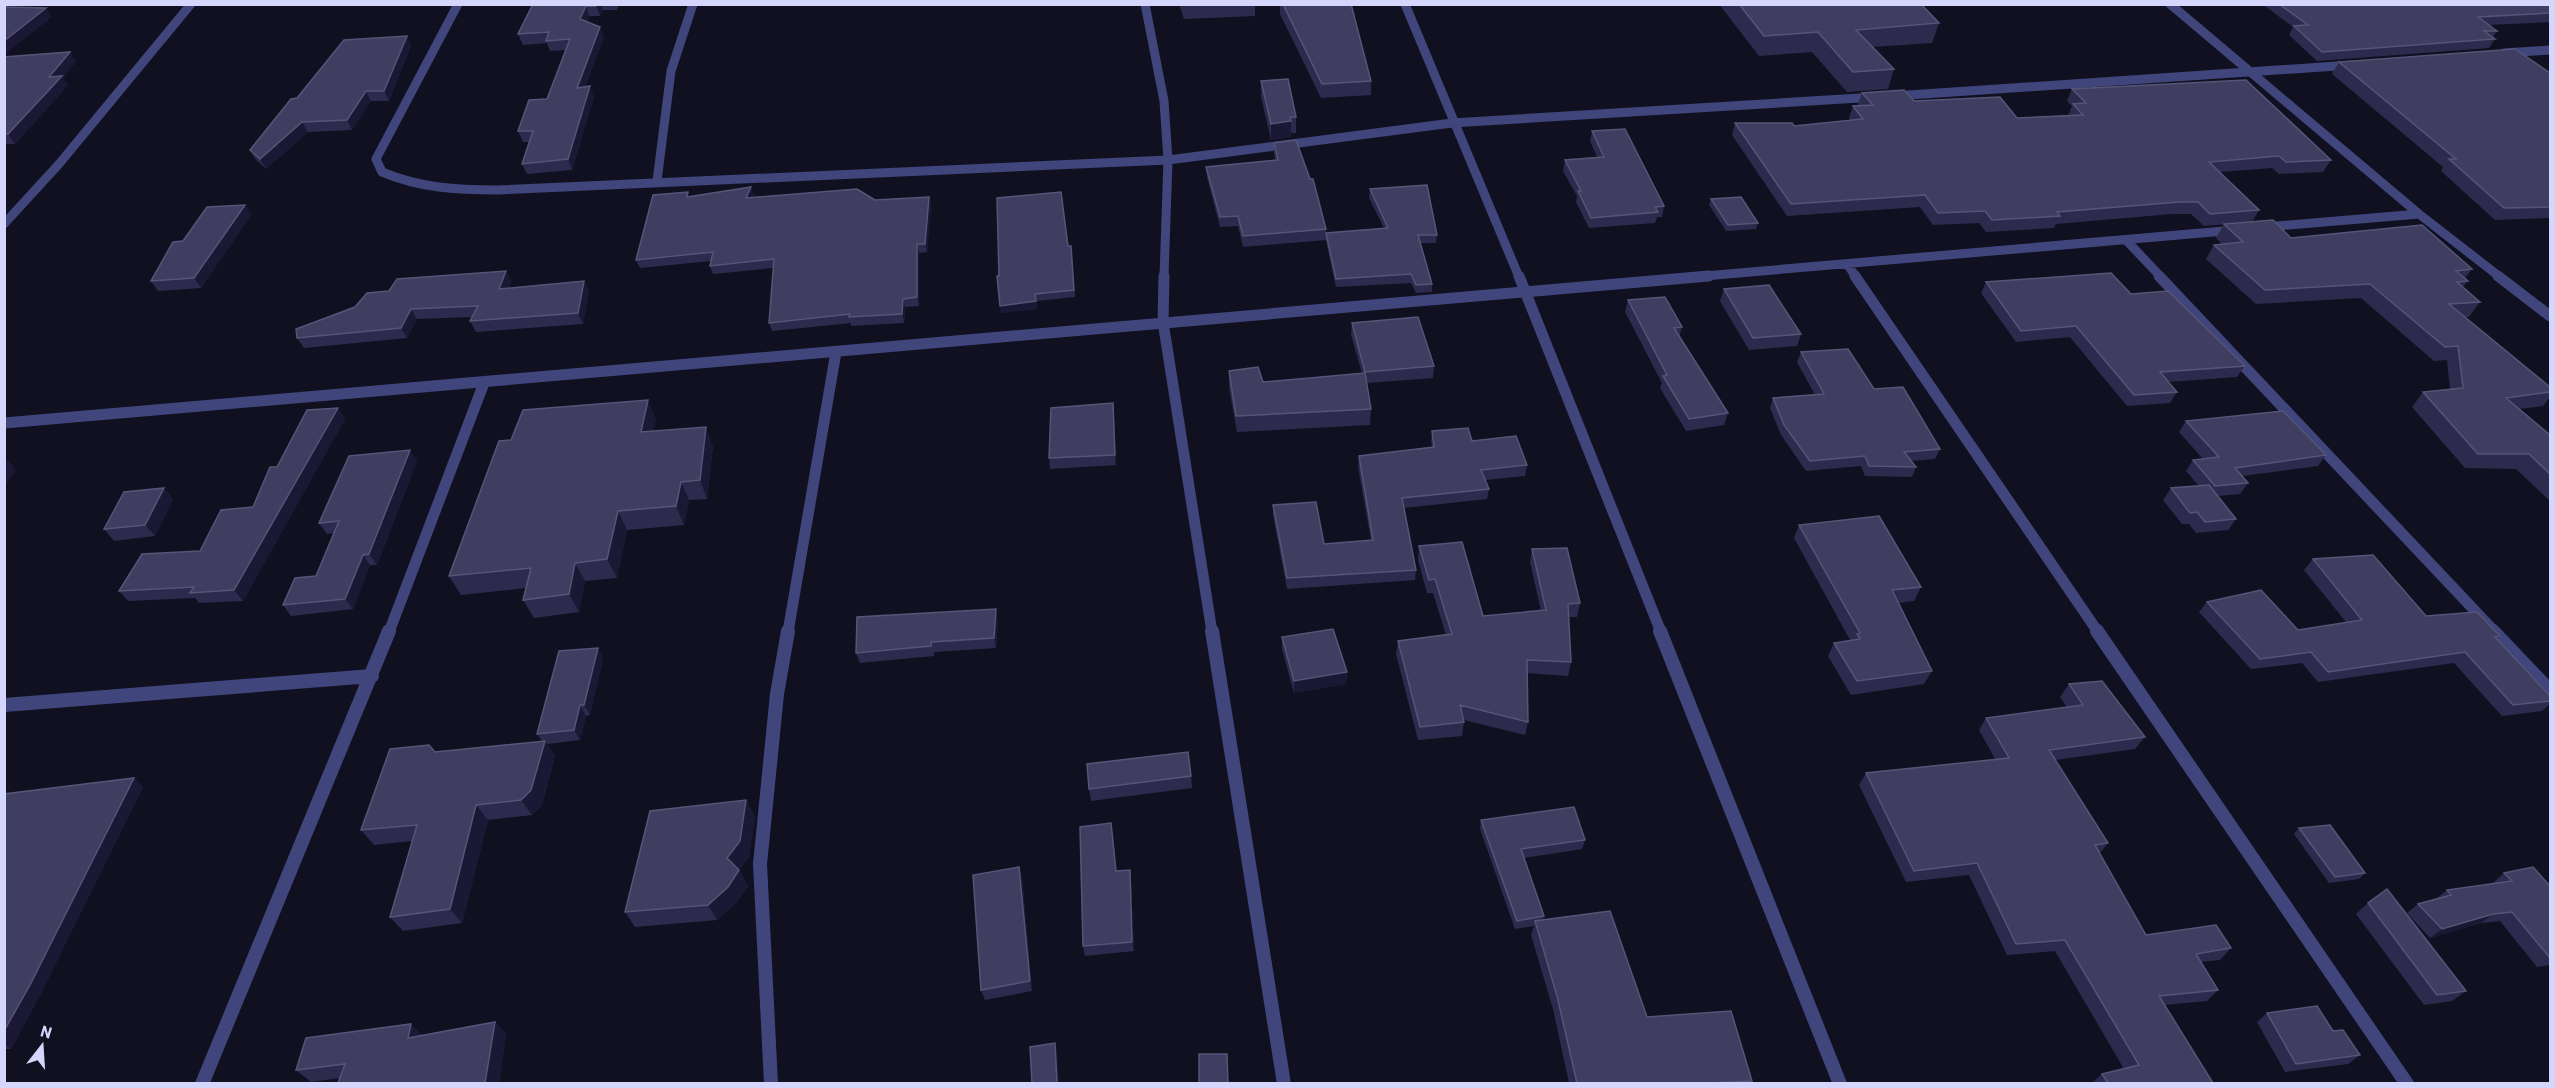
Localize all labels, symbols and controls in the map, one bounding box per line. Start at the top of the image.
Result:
north arrow [12,1016,72,1076]
text: N [39,1021,54,1042]

